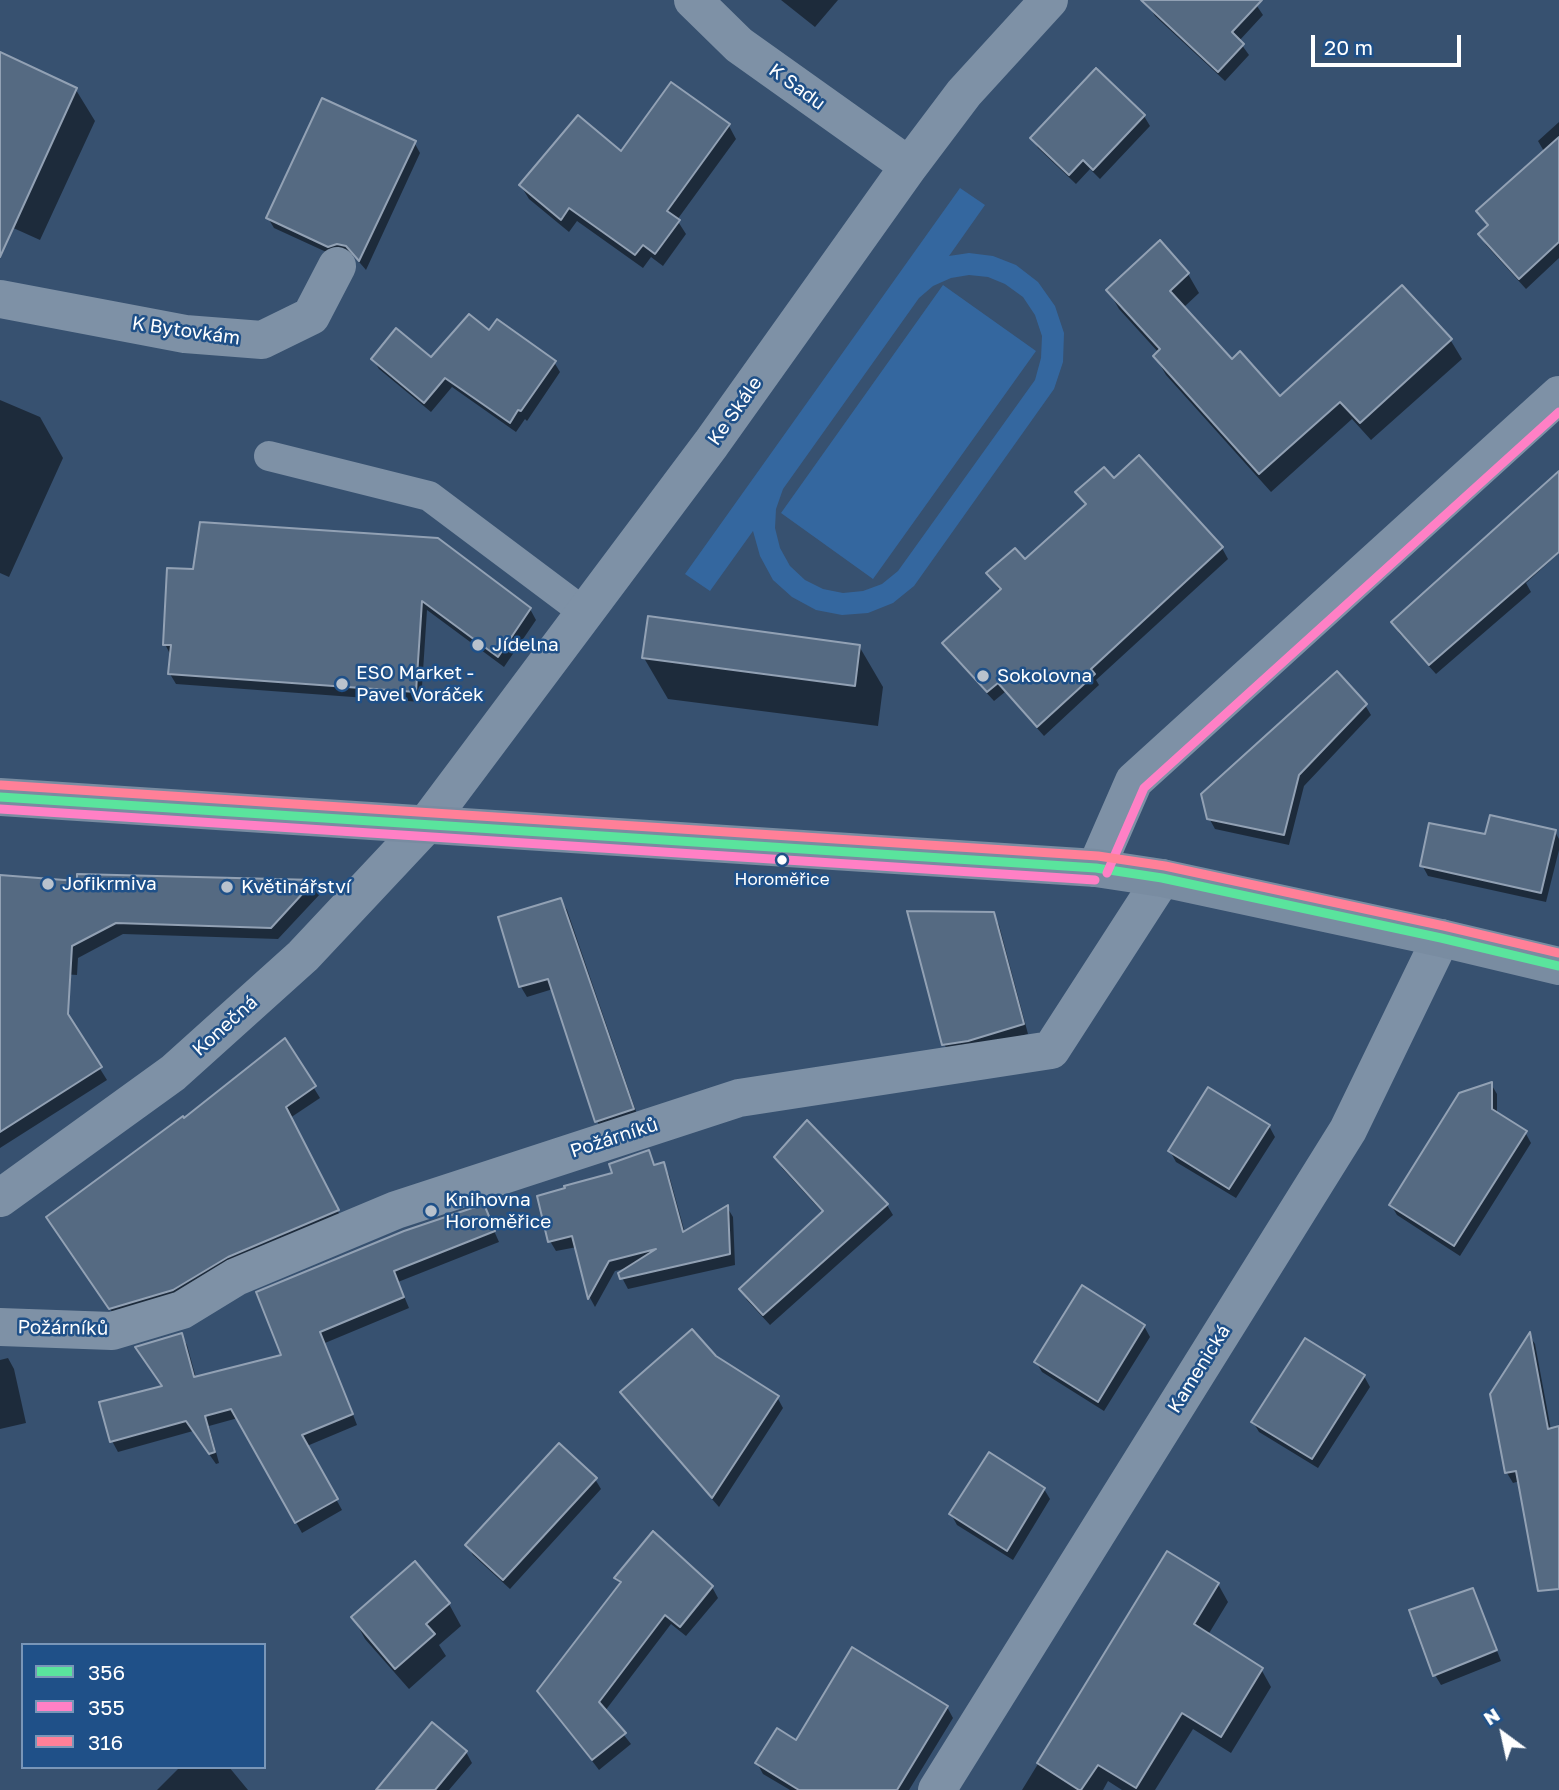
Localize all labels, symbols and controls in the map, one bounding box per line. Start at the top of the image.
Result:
scale bar [1314,21,1464,65]
text: 20 m [1324,34,1373,60]
street label: K Sadu [764,59,830,115]
street label: K Bytovkám [130,312,242,350]
street label: Ke Skále [703,372,767,450]
place label: Jídelna [492,634,559,656]
marker: Jídelna [470,637,486,653]
place label: ESO Market - Pavel Voráček [356,662,484,706]
place label: Sokolovna [997,665,1092,687]
marker: Sokolovna [975,668,991,684]
marker: ESO Market - Pavel Voráček [334,676,350,692]
marker: Horoměřice [775,853,789,867]
place label: Horoměřice [735,870,829,890]
place label: Jofikrmiva [62,873,157,895]
marker: Jofikrmiva [40,876,56,892]
place label: Květinářství [241,876,351,898]
marker: Květinářství [219,879,235,895]
street label: Konečná [188,991,262,1061]
street label: Požárníků [567,1113,661,1163]
place label: Knihovna Horoměřice [445,1189,551,1233]
marker: Knihovna Horoměřice [423,1203,439,1219]
street label: Požárníků [17,1316,109,1340]
street label: Kamenická [1163,1321,1235,1417]
legend [21,1643,266,1769]
text: 356 [88,1659,125,1685]
text: 355 [88,1694,125,1720]
north arrow [1468,1699,1538,1769]
text: N [1479,1702,1504,1730]
text: 316 [88,1729,123,1755]

